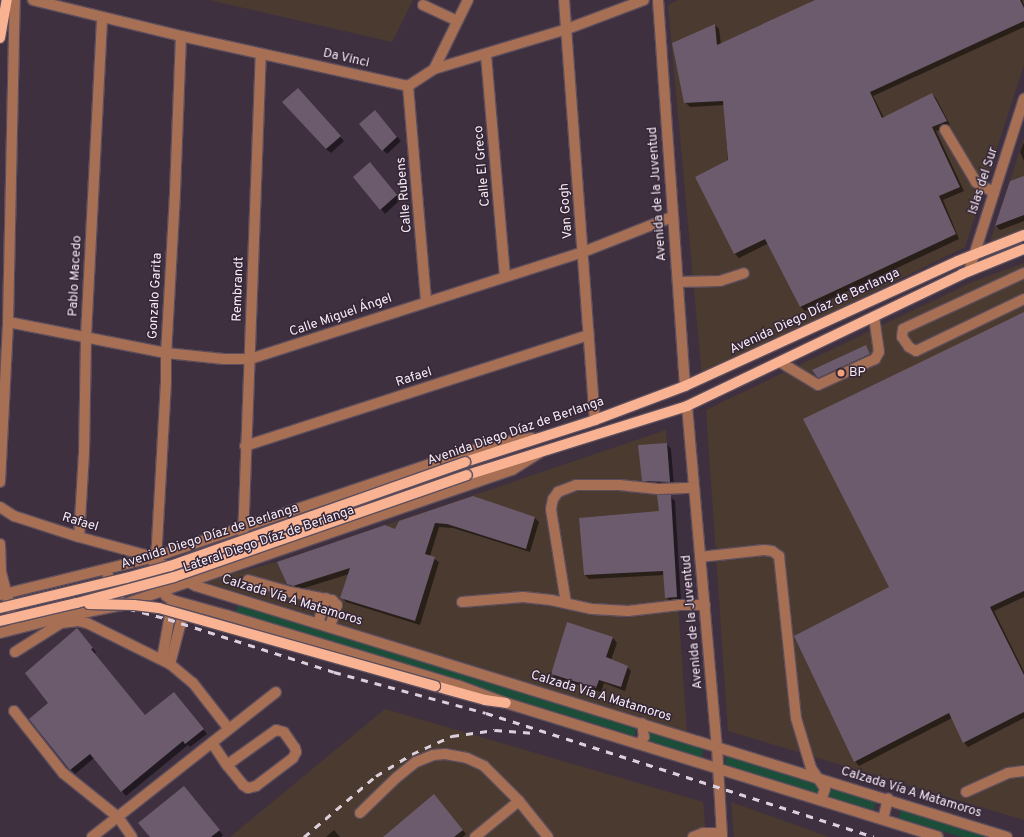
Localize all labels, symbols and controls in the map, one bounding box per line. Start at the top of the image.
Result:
street label: Da Vinci [321,46,371,72]
street label: Calle El Greco [472,125,494,207]
street label: Avenida de la Juventud [646,126,670,262]
street label: Islas del Sur [966,145,1002,217]
street label: Calle Rubens [394,156,416,234]
street label: Van Gogh [557,183,577,239]
street label: Pablo Macedo [66,235,86,317]
street label: Gonzalo Garita [146,252,166,340]
street label: Rembrandt [230,256,248,322]
street label: Avenida Diego Díaz de Berlanga [728,266,902,358]
street label: Calle Miguel Ángel [287,291,395,341]
street label: Rafael [394,365,434,391]
place label: BP [849,365,866,381]
marker: BP [836,368,846,378]
street label: Avenida Diego Díaz de Berlanga [426,394,606,470]
street label: Avenida Diego Díaz de Berlanga [119,501,301,573]
street label: Lateral Diego Díaz de Berlanga [181,503,357,577]
street label: Rafael [60,510,100,536]
street label: Avenida de la Juventud [679,554,707,690]
street label: Calzada Vía A Matamoros [219,572,365,630]
street label: Calzada Vía A Matamoros [528,668,674,726]
street label: Calzada Vía A Matamoros [838,764,984,822]

